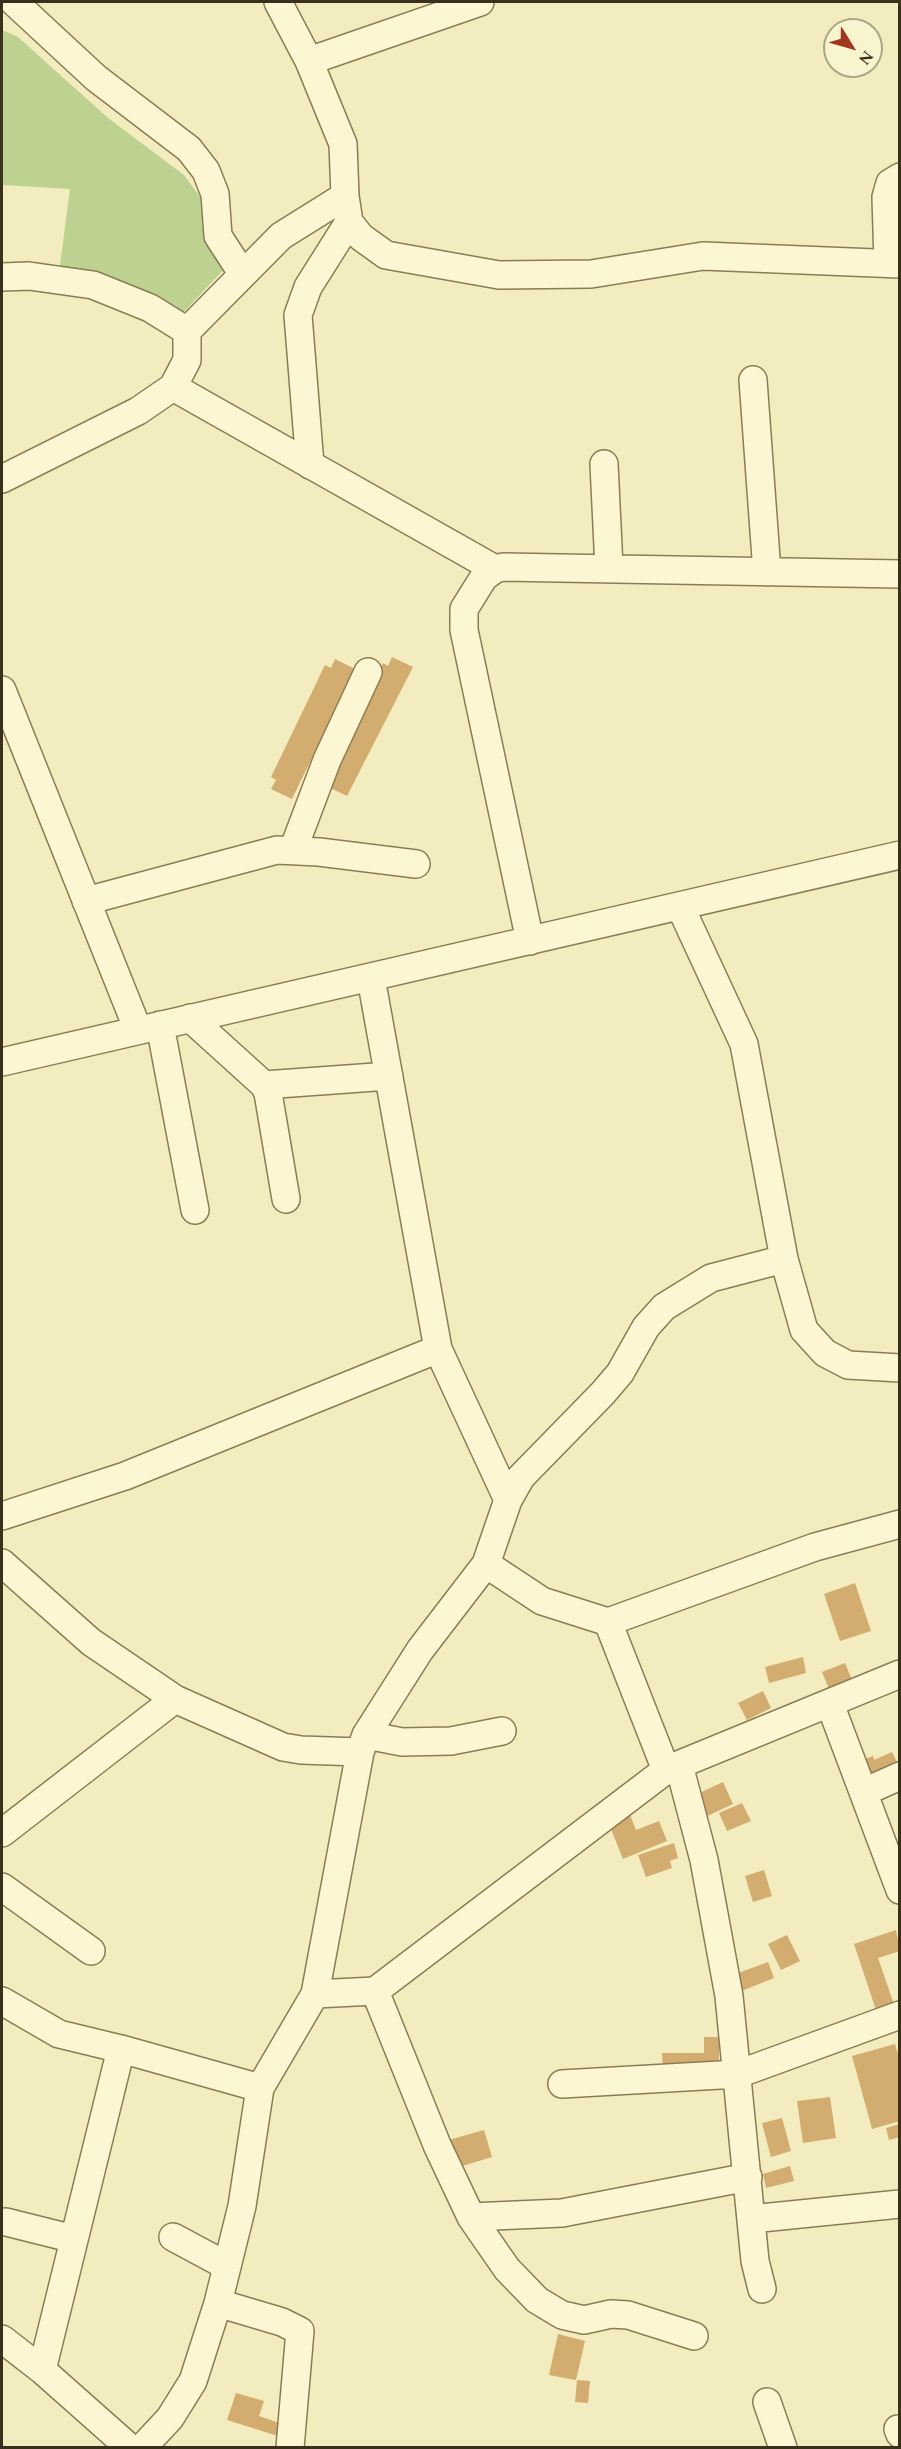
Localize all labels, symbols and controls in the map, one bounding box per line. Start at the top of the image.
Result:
north arrow [823,18,883,78]
text: N [852,45,879,70]

